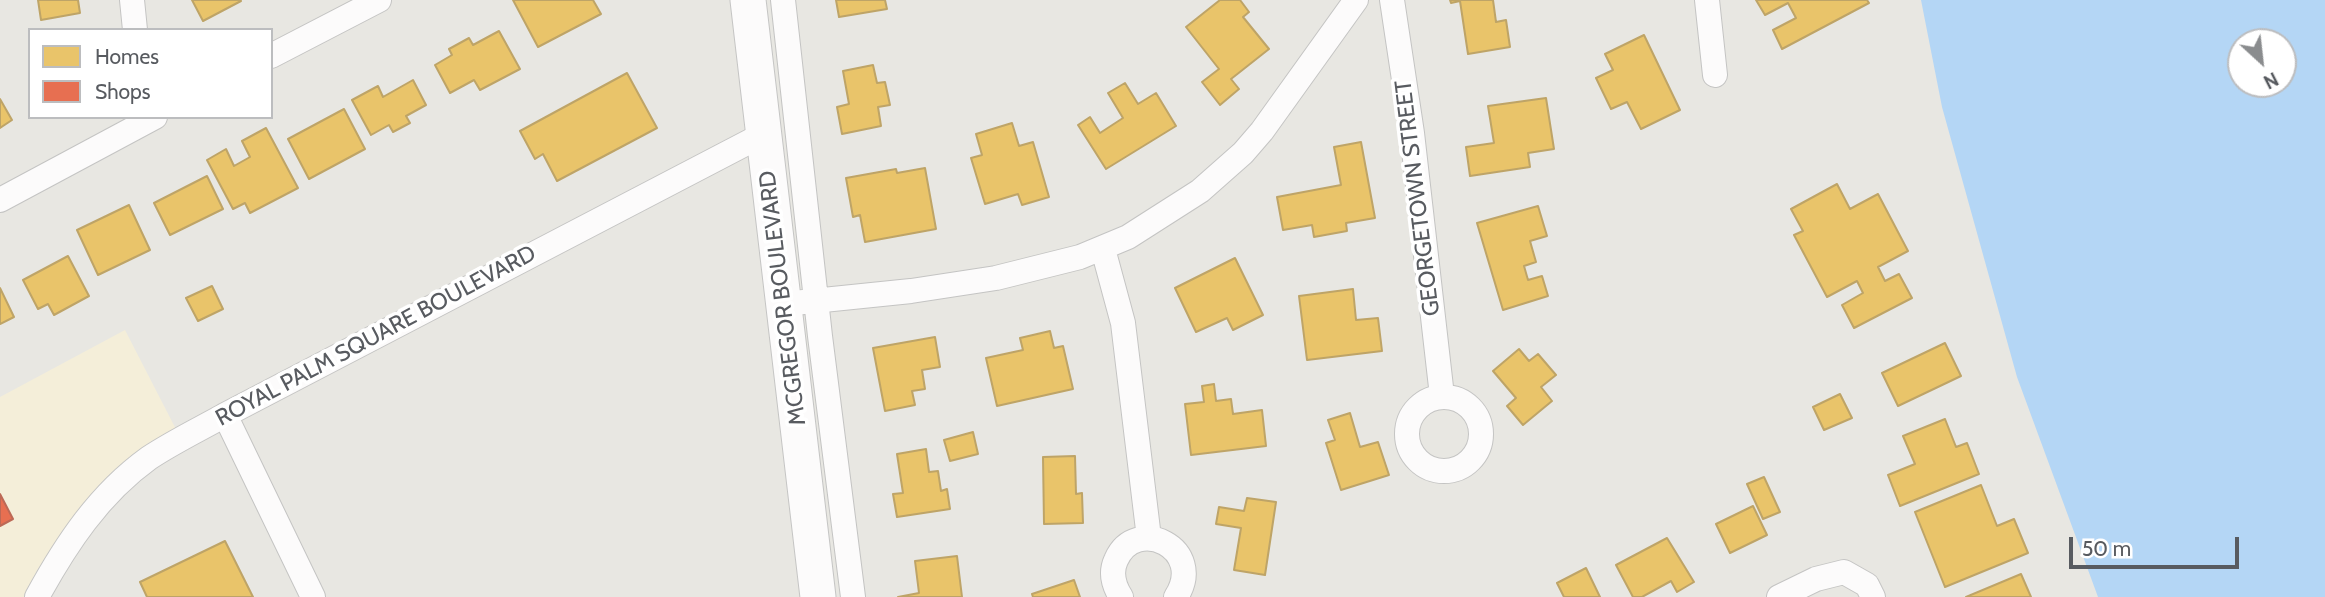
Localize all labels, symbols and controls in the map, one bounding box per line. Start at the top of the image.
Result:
legend [28,28,273,119]
north arrow [2227,28,2297,98]
text: Homes [95,44,159,69]
text: N [2260,67,2282,94]
text: Shops [95,79,150,104]
street label: GEORGETOWN STREET [1390,79,1446,317]
street label: MCGREGOR BOULEVARD [754,169,812,427]
street label: ROYAL PALM SQUARE BOULEVARD [211,240,541,432]
scale bar [2073,524,2243,568]
text: 50 m [2082,536,2131,561]

